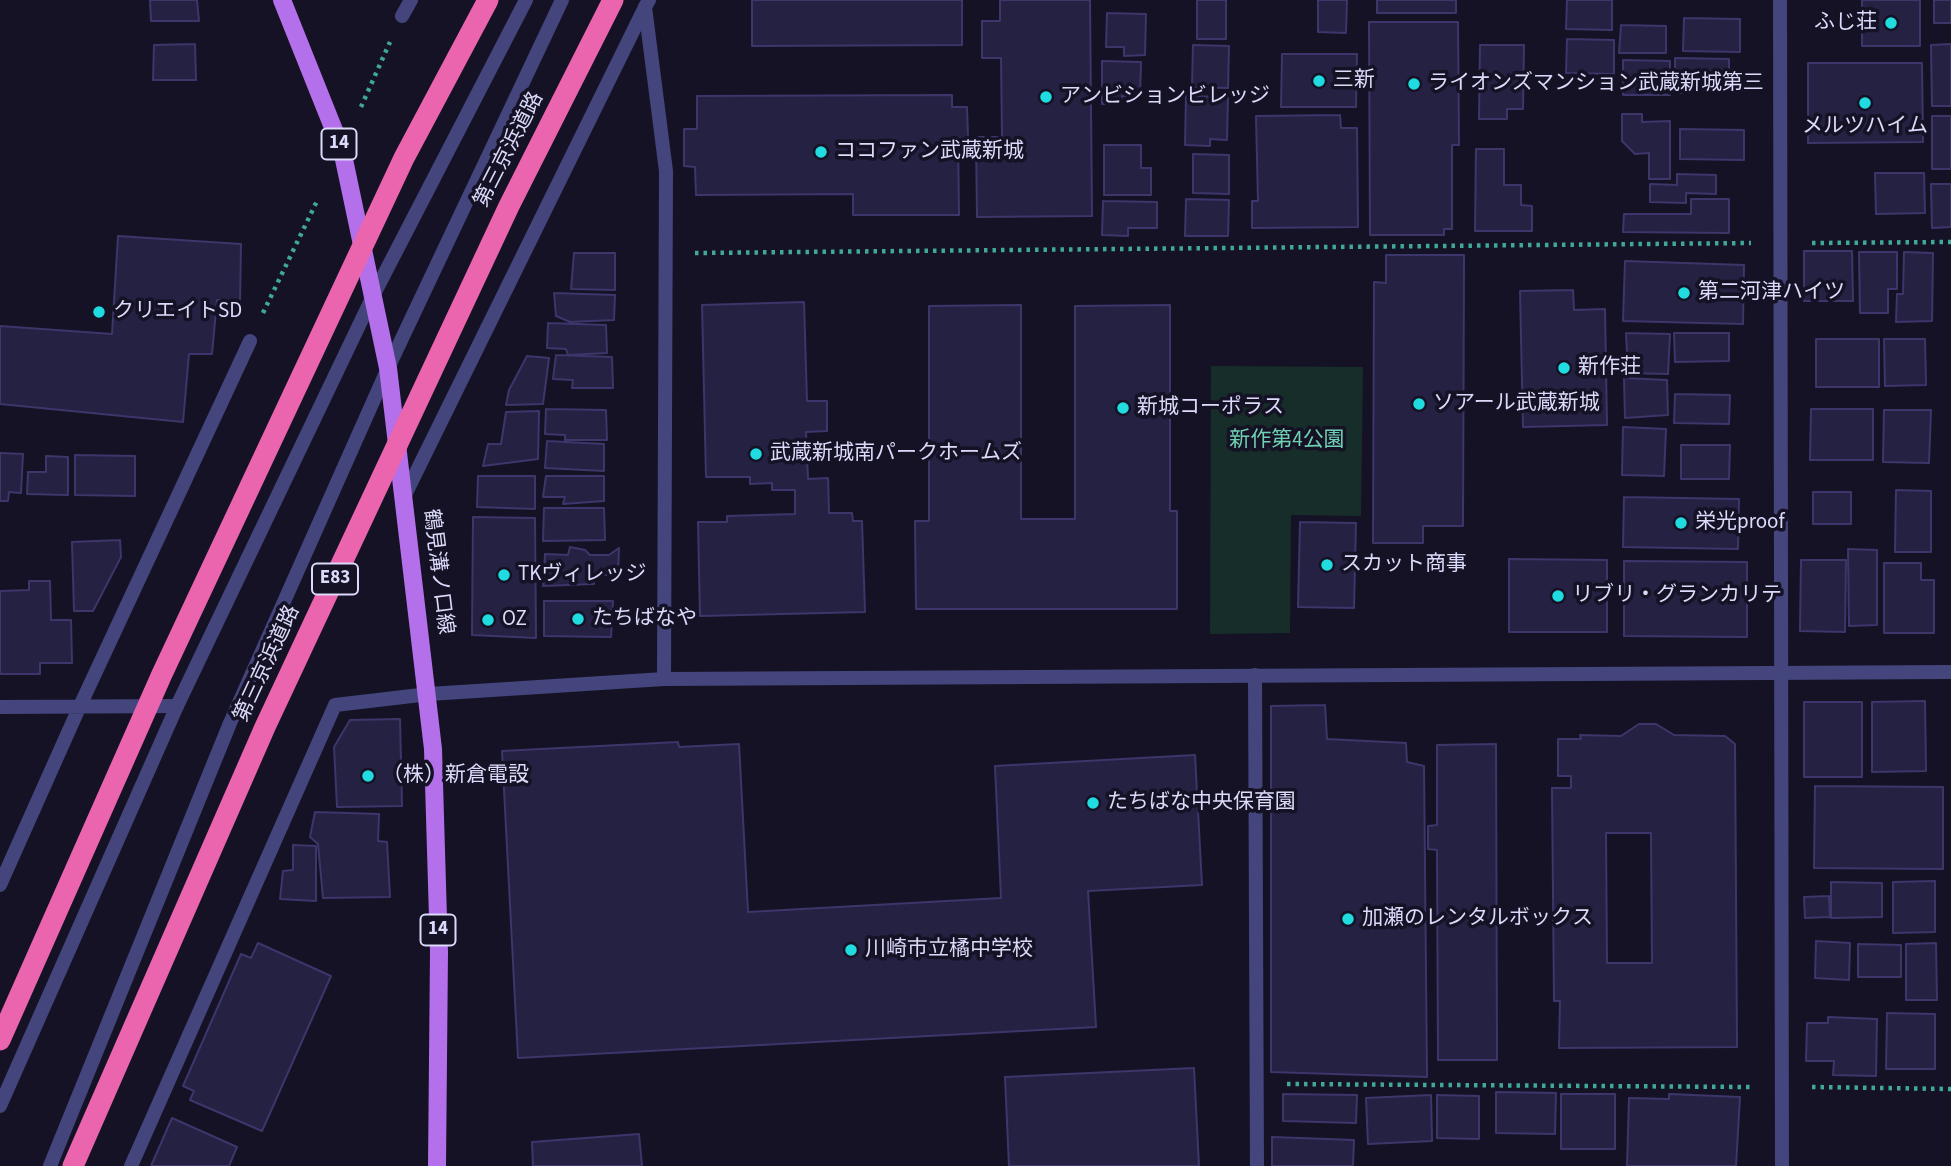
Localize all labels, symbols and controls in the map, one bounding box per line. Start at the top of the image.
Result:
place label: ふじ荘 [1814,10,1877,36]
marker: ふじ荘 [1883,15,1899,31]
place label: 三新 [1333,68,1375,94]
place label: ライオンズマンション武蔵新城第三 [1428,71,1764,97]
marker: 三新 [1311,73,1327,89]
marker: ライオンズマンション武蔵新城第三 [1406,76,1422,92]
place label: アンビションビレッジ [1060,84,1270,110]
street label: 第三京浜道路 [470,88,550,212]
marker: アンビションビレッジ [1038,89,1054,105]
marker: メルツハイム [1857,95,1873,111]
place label: メルツハイム [1802,114,1928,140]
road number: 14 [322,128,356,160]
place label: ココファン武蔵新城 [835,139,1024,165]
marker: ココファン武蔵新城 [813,144,829,160]
place label: 第二河津ハイツ [1698,280,1845,306]
marker: 第二河津ハイツ [1676,285,1692,301]
place label: クリエイトSD [113,299,242,325]
marker: クリエイトSD [91,304,107,320]
place label: 新作荘 [1578,355,1641,381]
marker: 新作荘 [1556,360,1572,376]
place label: ソアール武蔵新城 [1433,391,1600,417]
place label: 新城コーポラス [1137,395,1284,421]
marker: ソアール武蔵新城 [1411,396,1427,412]
marker: 新城コーポラス [1115,400,1131,416]
park label: 新作第4公園 [1229,428,1345,454]
place label: 武蔵新城南パークホームズ [770,441,1022,467]
marker: 武蔵新城南パークホームズ [748,446,764,462]
street label: 鶴見溝ノ口線 [417,508,457,636]
place label: 栄光proof [1695,510,1785,536]
marker: 栄光proof [1673,515,1689,531]
place label: スカット商事 [1341,552,1467,578]
marker: スカット商事 [1319,557,1335,573]
place label: TKヴィレッジ [518,562,646,588]
road number: E83 [312,564,358,594]
marker: TKヴィレッジ [496,567,512,583]
place label: リブリ・グランカリテ [1572,583,1782,609]
marker: リブリ・グランカリテ [1550,588,1566,604]
street label: 第三京浜道路 [230,602,306,726]
place label: たちばなや [592,606,697,632]
place label: OZ [502,607,527,633]
marker: たちばなや [570,611,586,627]
marker: OZ [480,612,496,628]
place label: （株）新倉電設 [382,763,529,789]
marker: （株）新倉電設 [360,768,376,784]
place label: たちばな中央保育園 [1107,790,1296,816]
marker: たちばな中央保育園 [1085,795,1101,811]
place label: 加瀬のレンタルボックス [1362,906,1593,932]
marker: 加瀬のレンタルボックス [1340,911,1356,927]
road number: 14 [420,914,456,946]
place label: 川崎市立橘中学校 [865,937,1033,963]
marker: 川崎市立橘中学校 [843,942,859,958]

